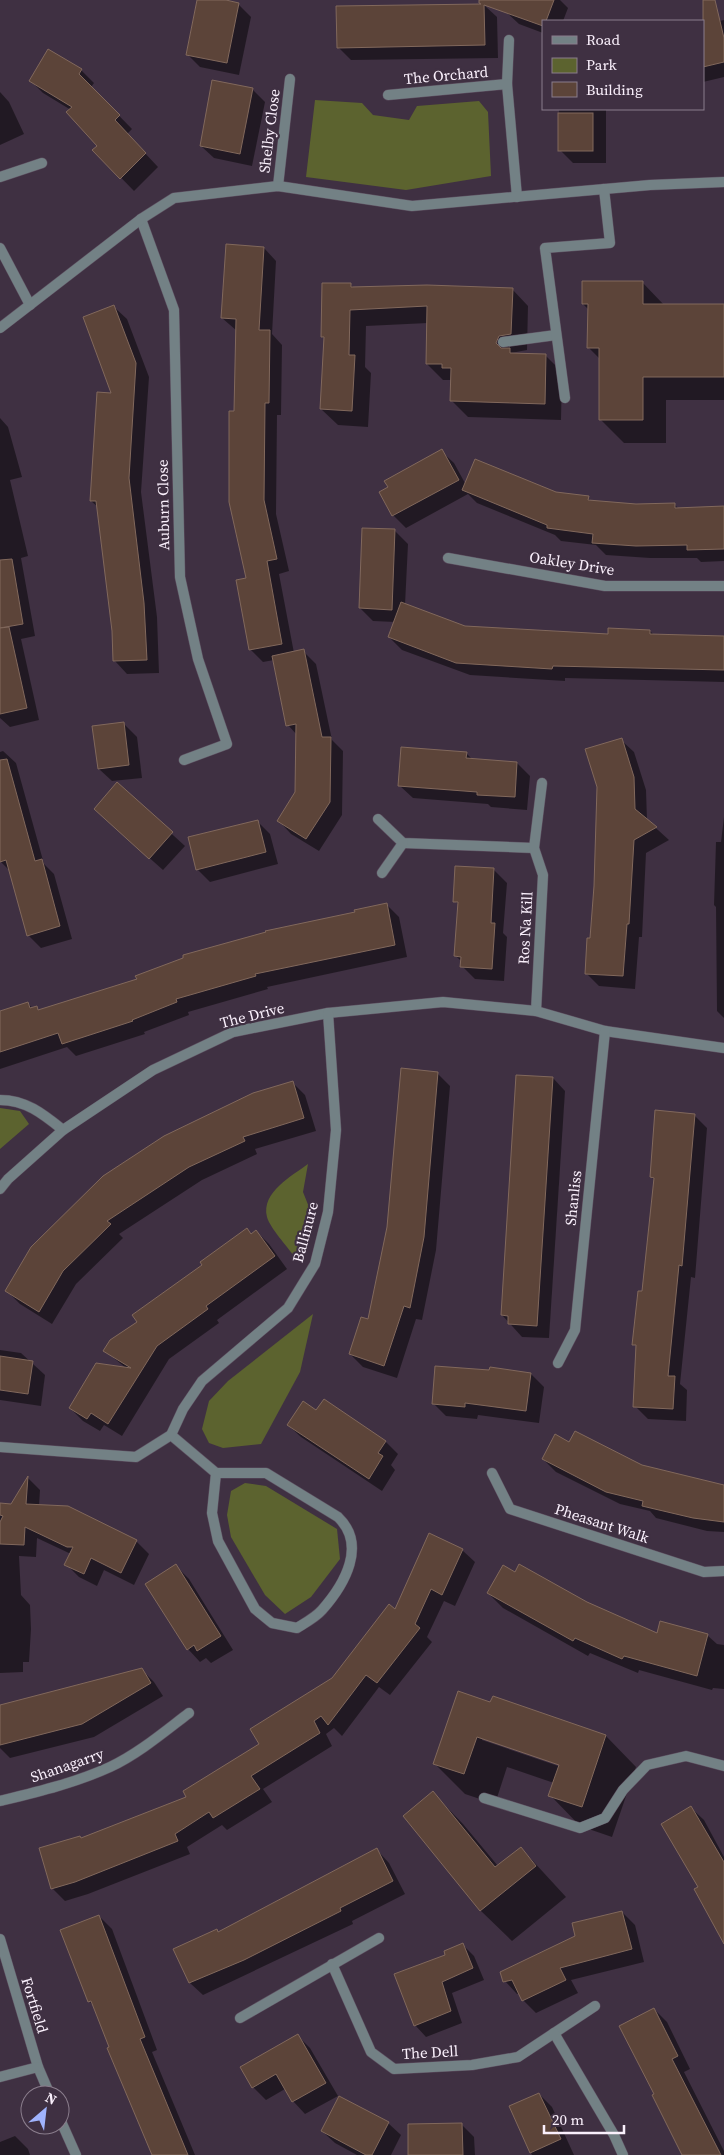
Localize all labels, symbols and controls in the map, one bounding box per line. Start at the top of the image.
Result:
legend [542,20,704,110]
text: Road [586,29,620,50]
text: Park [586,54,618,75]
street label: The Orchard [403,61,489,89]
text: Building [586,79,643,100]
street label: Shelby Close [253,87,285,174]
street label: Auburn Close [152,459,174,551]
street label: Oakley Drive [528,546,616,580]
street label: Ros Na Kill [513,890,537,965]
street label: The Drive [218,997,287,1033]
street label: Shanliss [560,1169,586,1227]
street label: Ballinure [287,1199,323,1265]
street label: Pheasant Walk [552,1498,652,1548]
street label: Shanagarry [28,1743,107,1787]
street label: Fortfield [17,1974,54,2036]
street label: The Dell [401,2040,459,2064]
north arrow [20,2085,70,2135]
text: N [42,2087,60,2110]
scale bar [544,2102,624,2134]
text: 20 m [552,2109,584,2130]

